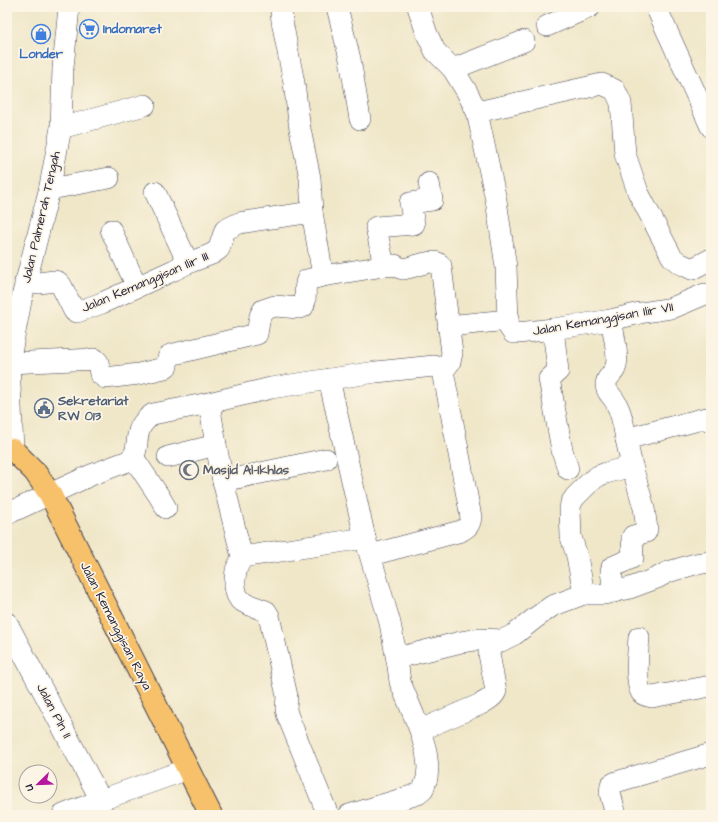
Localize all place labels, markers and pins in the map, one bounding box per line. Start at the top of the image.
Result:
supermarket icon: Indomaret [78,18,100,40]
place label: Indomaret [103,20,162,38]
shop icon: Londer [30,23,52,45]
place label: Londer [19,45,64,63]
place label: Sekretariat RW 013 [57,392,129,425]
public building icon: Sekretariat RW 013 [33,397,55,419]
mosque icon: Masjid Al-Ikhlas [178,459,200,481]
place label: Masjid Al-Ikhlas [203,461,289,480]

